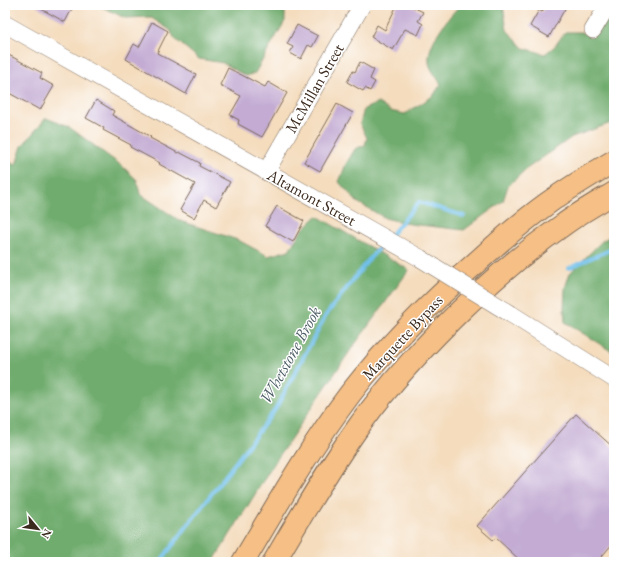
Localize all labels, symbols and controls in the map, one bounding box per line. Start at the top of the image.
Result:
street label: McMillan Street [280,40,348,137]
street label: Altamont Street [263,164,360,231]
street label: Marquette Bypass [357,290,447,385]
water label: Whetstone Brook [254,302,326,408]
north arrow [18,509,58,549]
text: N [38,527,55,541]

